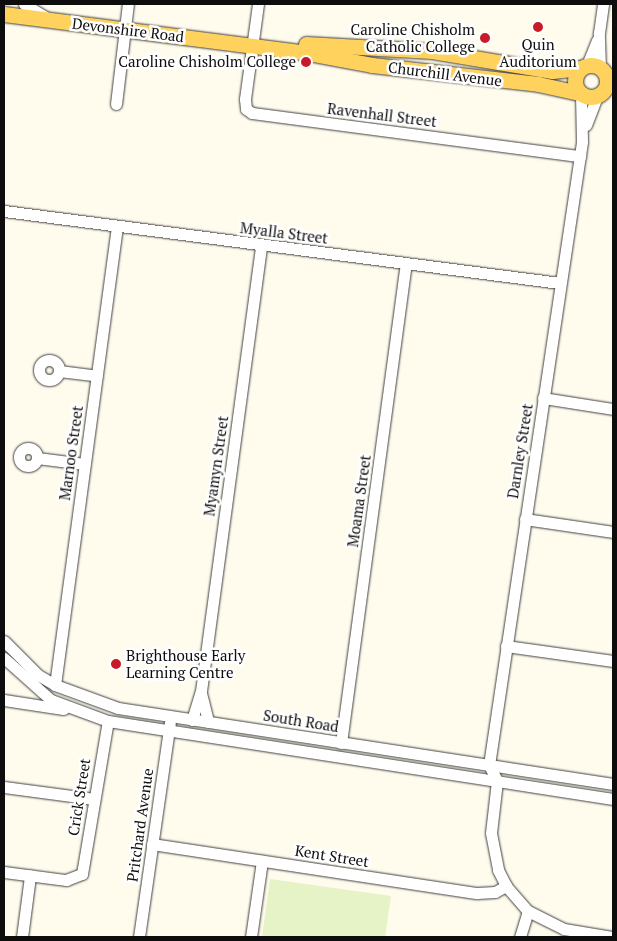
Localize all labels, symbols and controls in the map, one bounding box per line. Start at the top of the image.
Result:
street label: Devonshire Road [71,14,185,46]
place label: Caroline Chisholm Catholic College [351,20,475,55]
marker: Quin Auditorium [532,21,544,33]
marker: Caroline Chisholm Catholic College [479,32,491,44]
place label: Quin Auditorium [499,35,577,70]
place label: Caroline Chisholm College [118,53,296,71]
marker: Caroline Chisholm College [300,56,312,68]
street label: Churchill Avenue [387,58,503,90]
street label: Ravenhall Street [326,99,438,131]
street label: Myalla Street [239,219,329,247]
street label: Darnley Street [504,402,536,500]
street label: Marnoo Street [55,404,87,502]
street label: Myamyn Street [200,415,232,517]
street label: Moama Street [344,454,374,548]
place label: Brighthouse Early Learning Centre [126,646,245,681]
marker: Brighthouse Early Learning Centre [110,658,122,670]
street label: South Road [262,706,340,736]
street label: Crick Street [64,757,94,837]
street label: Pritchard Avenue [123,767,157,883]
street label: Kent Street [294,841,370,871]

